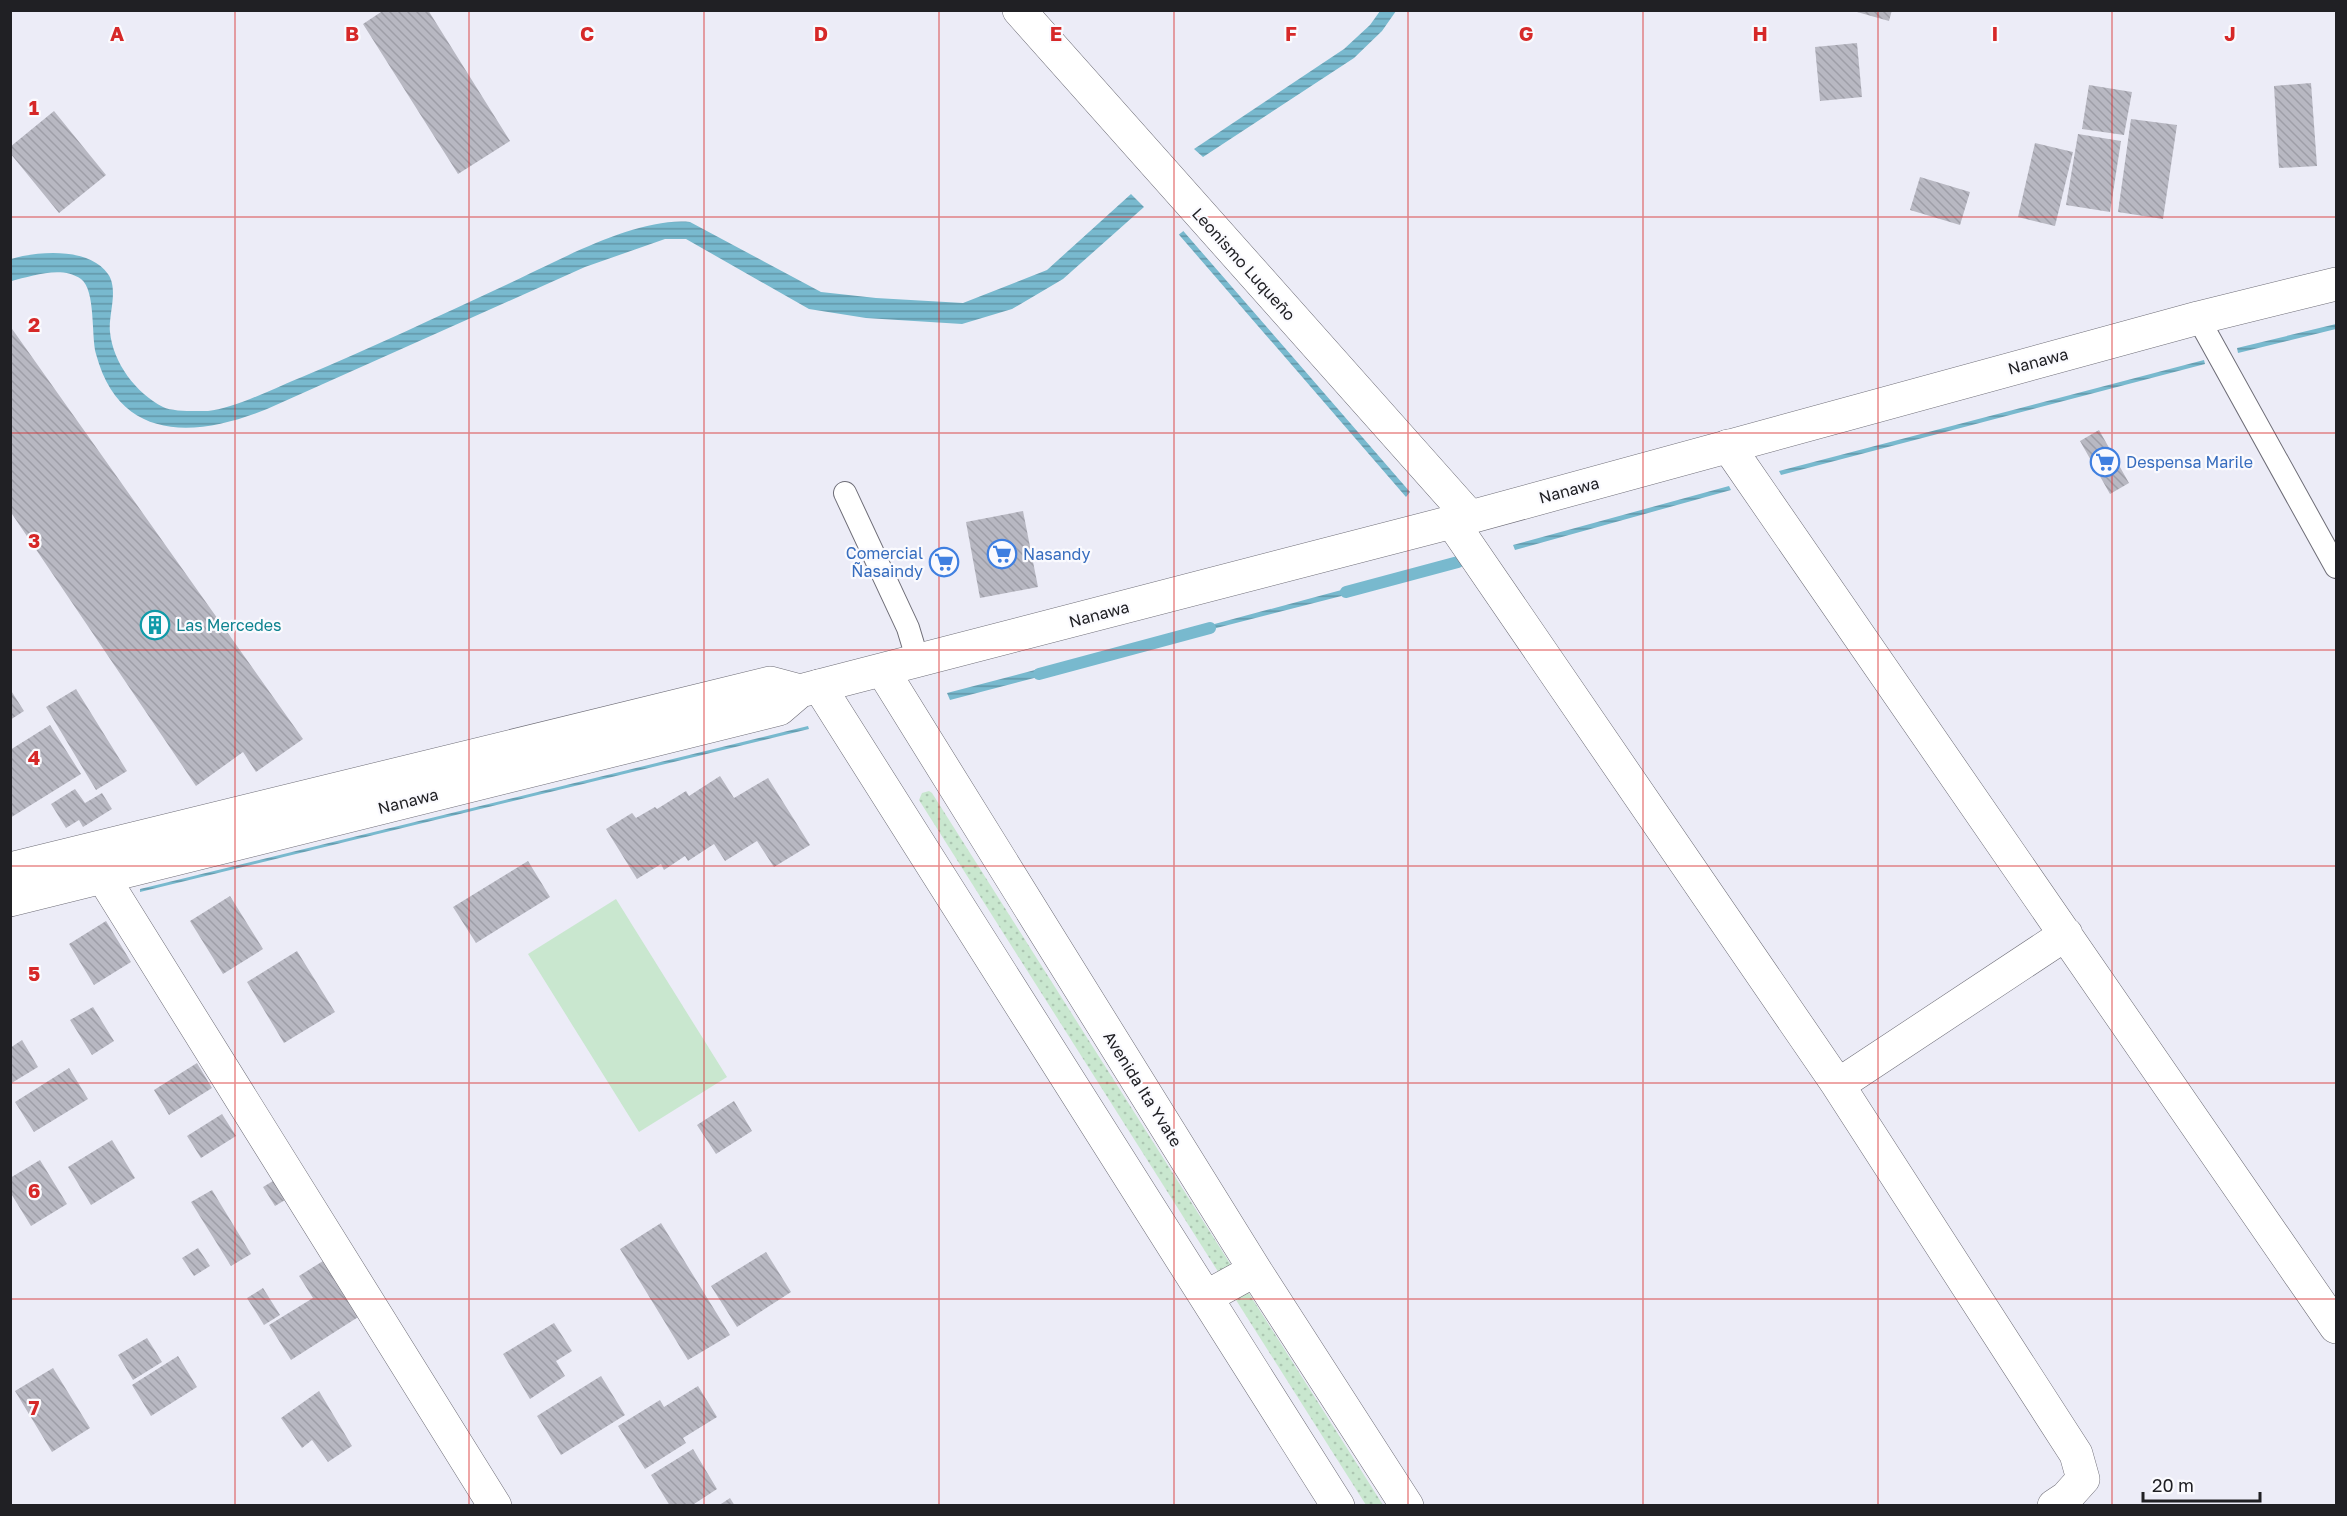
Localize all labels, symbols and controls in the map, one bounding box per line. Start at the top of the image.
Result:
text: A [110,21,124,45]
text: B [345,21,359,45]
text: C [580,21,594,45]
text: D [814,21,828,45]
text: E [1050,21,1062,45]
text: F [1285,21,1297,45]
text: G [1519,21,1533,45]
text: H [1752,21,1768,45]
text: I [1992,21,1998,45]
text: J [2224,21,2236,45]
text: 1 [29,95,39,119]
street label: Leonismo Luqueño [1188,203,1300,325]
text: 2 [28,312,40,336]
street label: Nanawa [2006,343,2070,379]
supermarket icon: Despensa Marile [2089,446,2121,478]
place label: Despensa Marile [2126,452,2253,472]
street label: Nanawa [1537,472,1601,508]
text: 3 [28,528,40,552]
supermarket icon: Nasandy [986,538,1018,570]
place label: Comercial Ñasaindy [846,543,923,581]
place label: Nasandy [1023,544,1090,564]
supermarket icon: Comercial Ñasaindy [928,546,960,578]
street label: Nanawa [1067,596,1131,632]
building icon: Las Mercedes [139,609,171,641]
place label: Las Mercedes [176,615,282,635]
text: 4 [28,745,40,769]
street label: Nanawa [376,784,440,818]
text: 5 [28,961,40,985]
street label: Avenida Ita Yvate [1099,1028,1187,1150]
text: 6 [28,1178,40,1202]
text: 7 [29,1395,40,1419]
scale bar [2143,1465,2260,1503]
text: 20 m [2152,1474,2194,1496]

